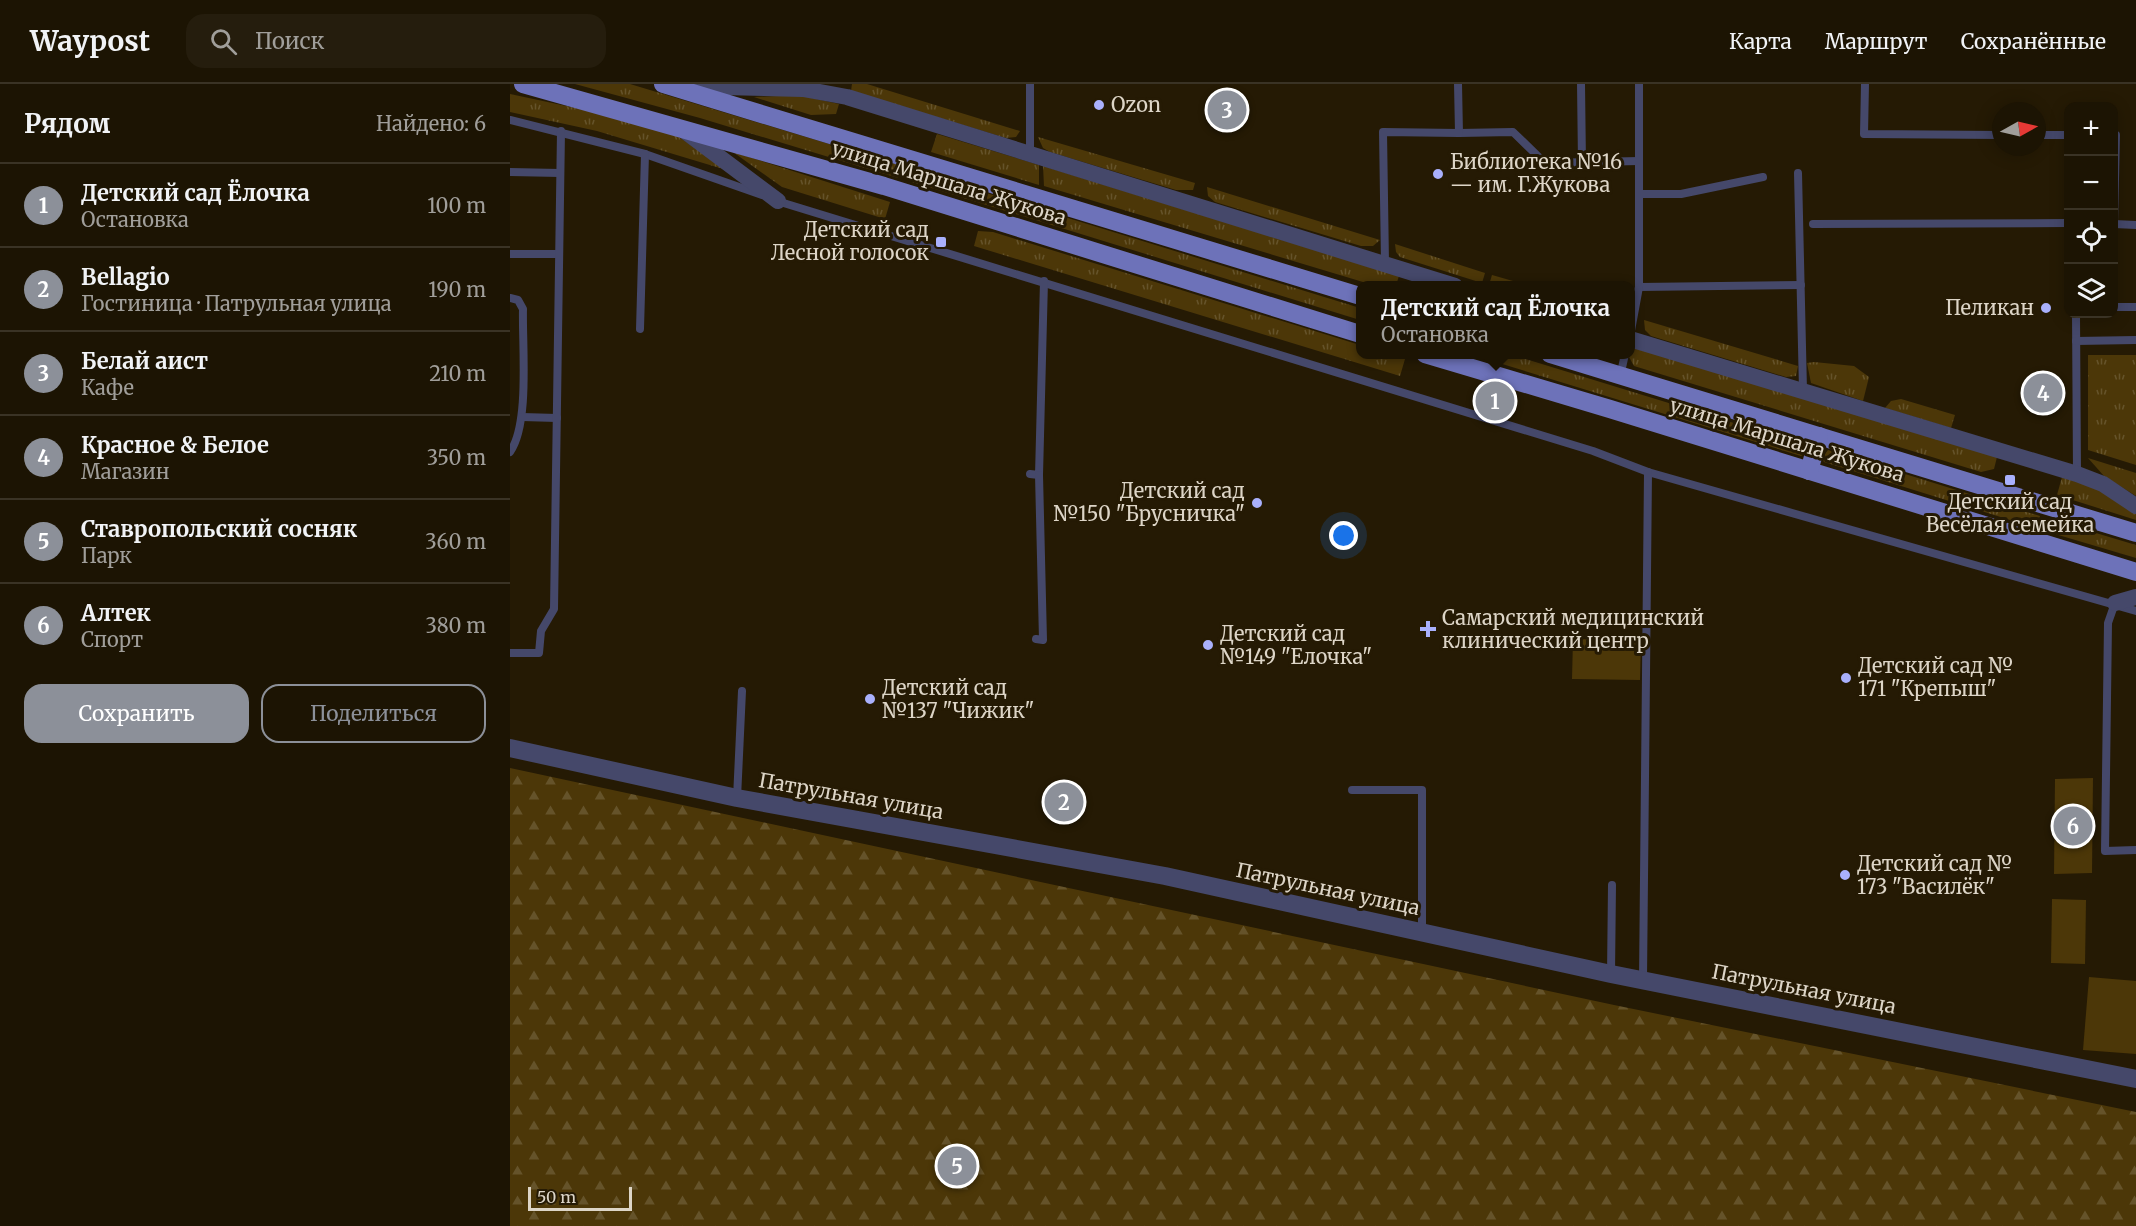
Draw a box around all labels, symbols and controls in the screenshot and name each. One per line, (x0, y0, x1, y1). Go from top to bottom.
search box (186, 14, 606, 68)
text: Waypost (30, 23, 150, 59)
icon: search (207, 25, 240, 58)
text: Поиск (255, 27, 325, 55)
text: Карта (1729, 28, 1792, 55)
text: Маршрут (1825, 28, 1928, 55)
text: Сохранённые (1961, 28, 2106, 55)
pin: 3 (1208, 87, 1246, 132)
place label: Ozon (1111, 92, 1161, 117)
marker: Ozon (1092, 98, 1106, 112)
north arrow (1992, 102, 2046, 156)
map controls (2064, 102, 2118, 318)
button: + (2064, 102, 2118, 156)
text: Рядом (24, 107, 110, 140)
text: Найдено: 6 (376, 111, 486, 136)
street label: улица Маршала Жукова (829, 135, 1070, 230)
place label: Библиотека №16 — им. Г.Жукова (1450, 149, 1622, 197)
button: − (2064, 156, 2118, 210)
marker: Библиотека №16 — им. Г.Жукова (1431, 167, 1445, 181)
text: Детский сад Ёлочка (81, 179, 310, 207)
text: 1 (39, 193, 48, 218)
text: 100 m (427, 193, 486, 218)
text: Остановка (81, 207, 189, 232)
button: locate (2064, 210, 2118, 264)
place label: Детский сад Лесной голосок (771, 217, 929, 265)
marker: Детский сад Лесной голосок (934, 235, 948, 249)
text: Bellagio (81, 263, 170, 291)
button: layers (2064, 264, 2118, 318)
text: 2 (38, 277, 49, 302)
text: 190 m (428, 277, 486, 302)
popup (1356, 281, 1635, 359)
text: Гостиница · Патрульная улица (81, 291, 392, 316)
text: Детский сад Ёлочка (1381, 294, 1610, 322)
place label: Пеликан (1945, 295, 2034, 320)
marker: Пеликан (2039, 301, 2053, 315)
text: Остановка (1381, 322, 1489, 347)
text: Белай аист (81, 347, 208, 375)
text: 3 (38, 361, 49, 386)
text: 210 m (429, 361, 486, 386)
pin: 4 (2024, 370, 2062, 416)
text: Кафе (81, 375, 134, 400)
pin: 1 (1476, 378, 1514, 424)
street label: улица Маршала Жукова (1667, 392, 1908, 487)
text: Красное & Белое (81, 431, 269, 459)
text: 4 (37, 445, 50, 470)
text: 350 m (427, 445, 486, 470)
text: Магазин (81, 459, 170, 484)
marker: Детский сад Весёлая семейка (2003, 473, 2017, 487)
place label: Детский сад №150 "Брусничка" (1053, 478, 1245, 526)
place label: Детский сад Весёлая семейка (1926, 489, 2095, 537)
marker: Детский сад №150 "Брусничка" (1250, 496, 1264, 510)
text: Ставропольский сосняк (81, 515, 357, 543)
your location (1329, 521, 1358, 550)
text: 5 (38, 529, 49, 554)
text: 360 m (425, 529, 486, 554)
text: Парк (81, 543, 132, 568)
text: Алтек (81, 599, 151, 627)
place label: Самарский медицинский клинический центр (1442, 605, 1704, 653)
text: 6 (37, 613, 50, 638)
text: 380 m (425, 613, 486, 638)
marker: Самарский медицинский клинический центр (1419, 620, 1437, 638)
place label: Детский сад №149 "Елочка" (1220, 621, 1372, 669)
text: Спорт (81, 627, 143, 652)
marker: Детский сад №149 "Елочка" (1201, 638, 1215, 652)
place label: Детский сад № 171 "Крепыш" (1858, 653, 2014, 701)
marker: Детский сад № 171 "Крепыш" (1839, 671, 1853, 685)
place label: Детский сад №137 "Чижик" (882, 675, 1034, 723)
button: Сохранить (24, 684, 249, 743)
button: Поделиться (261, 684, 486, 743)
marker: Детский сад №137 "Чижик" (863, 692, 877, 706)
street label: Патрульная улица (757, 767, 946, 824)
pin: 2 (1044, 780, 1084, 824)
pin: 6 (2054, 804, 2092, 848)
place label: Детский сад № 173 "Василёк" (1857, 851, 2013, 899)
street label: Патрульная улица (1234, 857, 1423, 920)
marker: Детский сад № 173 "Василёк" (1838, 868, 1852, 882)
street label: Патрульная улица (1710, 958, 1899, 1019)
pin: 5 (938, 1144, 976, 1188)
scale bar (528, 1184, 632, 1212)
text: 50 m (537, 1187, 576, 1207)

